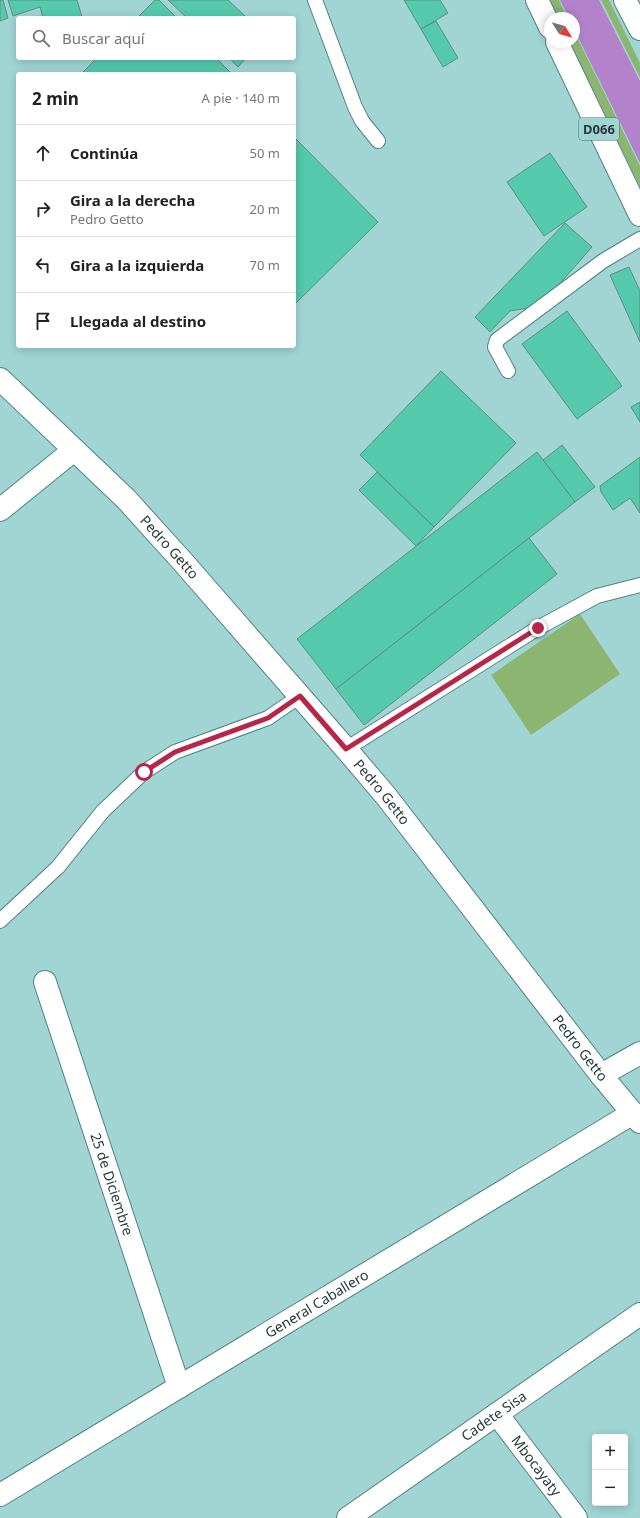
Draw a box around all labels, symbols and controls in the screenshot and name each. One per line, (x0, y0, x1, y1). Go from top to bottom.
north arrow (544, 12, 580, 48)
search box (16, 16, 296, 60)
icon: search (30, 27, 52, 49)
text: Buscar aquí (62, 28, 145, 48)
text: 2 min (32, 87, 79, 110)
text: A pie · 140 m (202, 89, 280, 107)
road number: D066 (579, 118, 619, 140)
icon: ahead (32, 142, 54, 164)
text: Continúa (70, 143, 138, 163)
text: 50 m (250, 144, 280, 162)
text: Gira a la derecha (70, 190, 195, 210)
icon: right (32, 198, 54, 220)
text: 20 m (250, 200, 280, 218)
text: Pedro Getto (70, 210, 144, 228)
icon: left (32, 254, 54, 276)
text: Gira a la izquierda (70, 255, 204, 275)
text: 70 m (250, 256, 280, 274)
icon: arrive (32, 310, 54, 332)
text: Llegada al destino (70, 311, 206, 331)
street label: Pedro Getto (136, 511, 204, 583)
route end (529, 619, 547, 637)
street label: Pedro Getto (350, 755, 415, 828)
route start (135, 763, 153, 781)
street label: Pedro Getto (549, 1011, 612, 1085)
street label: 25 de Diciembre (87, 1130, 138, 1238)
street label: General Caballero (261, 1265, 372, 1342)
street label: Cadete Sisa (457, 1386, 530, 1445)
street label: Mbocayaty (507, 1431, 566, 1500)
map controls (592, 1434, 628, 1506)
button: + (592, 1434, 628, 1470)
button: − (592, 1470, 628, 1506)

